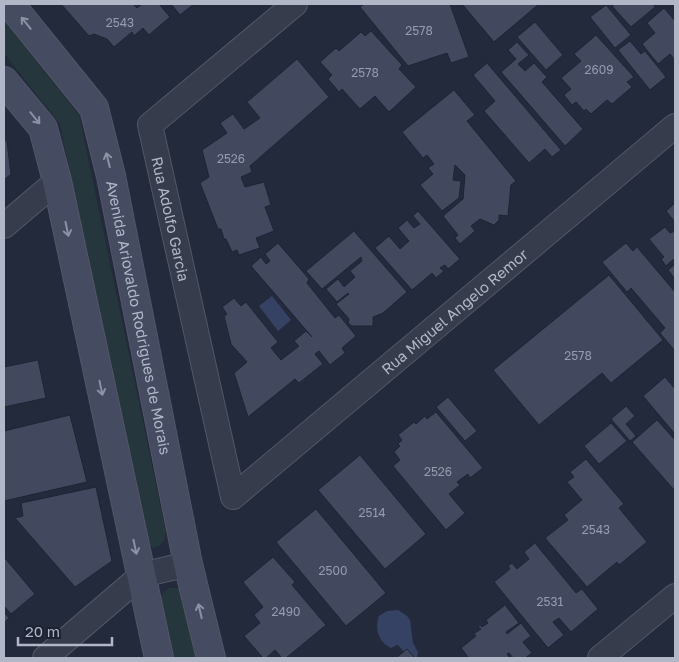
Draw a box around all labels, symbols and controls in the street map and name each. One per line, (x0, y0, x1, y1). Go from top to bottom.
house number: 2543 (106, 15, 134, 30)
one-way arrow (21, 17, 32, 30)
house number: 2578 (405, 23, 433, 38)
house number: 2609 (585, 62, 613, 77)
house number: 2578 (351, 65, 379, 80)
one-way arrow (29, 111, 40, 124)
house number: 2526 (217, 151, 245, 166)
one-way arrow (102, 153, 112, 169)
street label: Rua Adolfo Garcia (148, 155, 194, 283)
street label: Avenida Ariovaldo Rodrigues de Morais (103, 179, 175, 456)
one-way arrow (63, 221, 72, 237)
street label: Rua Miguel Angelo Remor (378, 245, 531, 378)
house number: 2578 (564, 348, 592, 363)
one-way arrow (97, 380, 106, 396)
house number: 2526 (424, 464, 452, 479)
house number: 2514 (358, 505, 386, 520)
house number: 2543 (582, 522, 610, 537)
one-way arrow (131, 538, 141, 554)
house number: 2500 (319, 563, 347, 578)
house number: 2531 (537, 594, 564, 609)
one-way arrow (194, 603, 204, 619)
house number: 2490 (272, 604, 300, 619)
scale bar (18, 614, 111, 646)
text: 20 m (25, 622, 60, 640)

